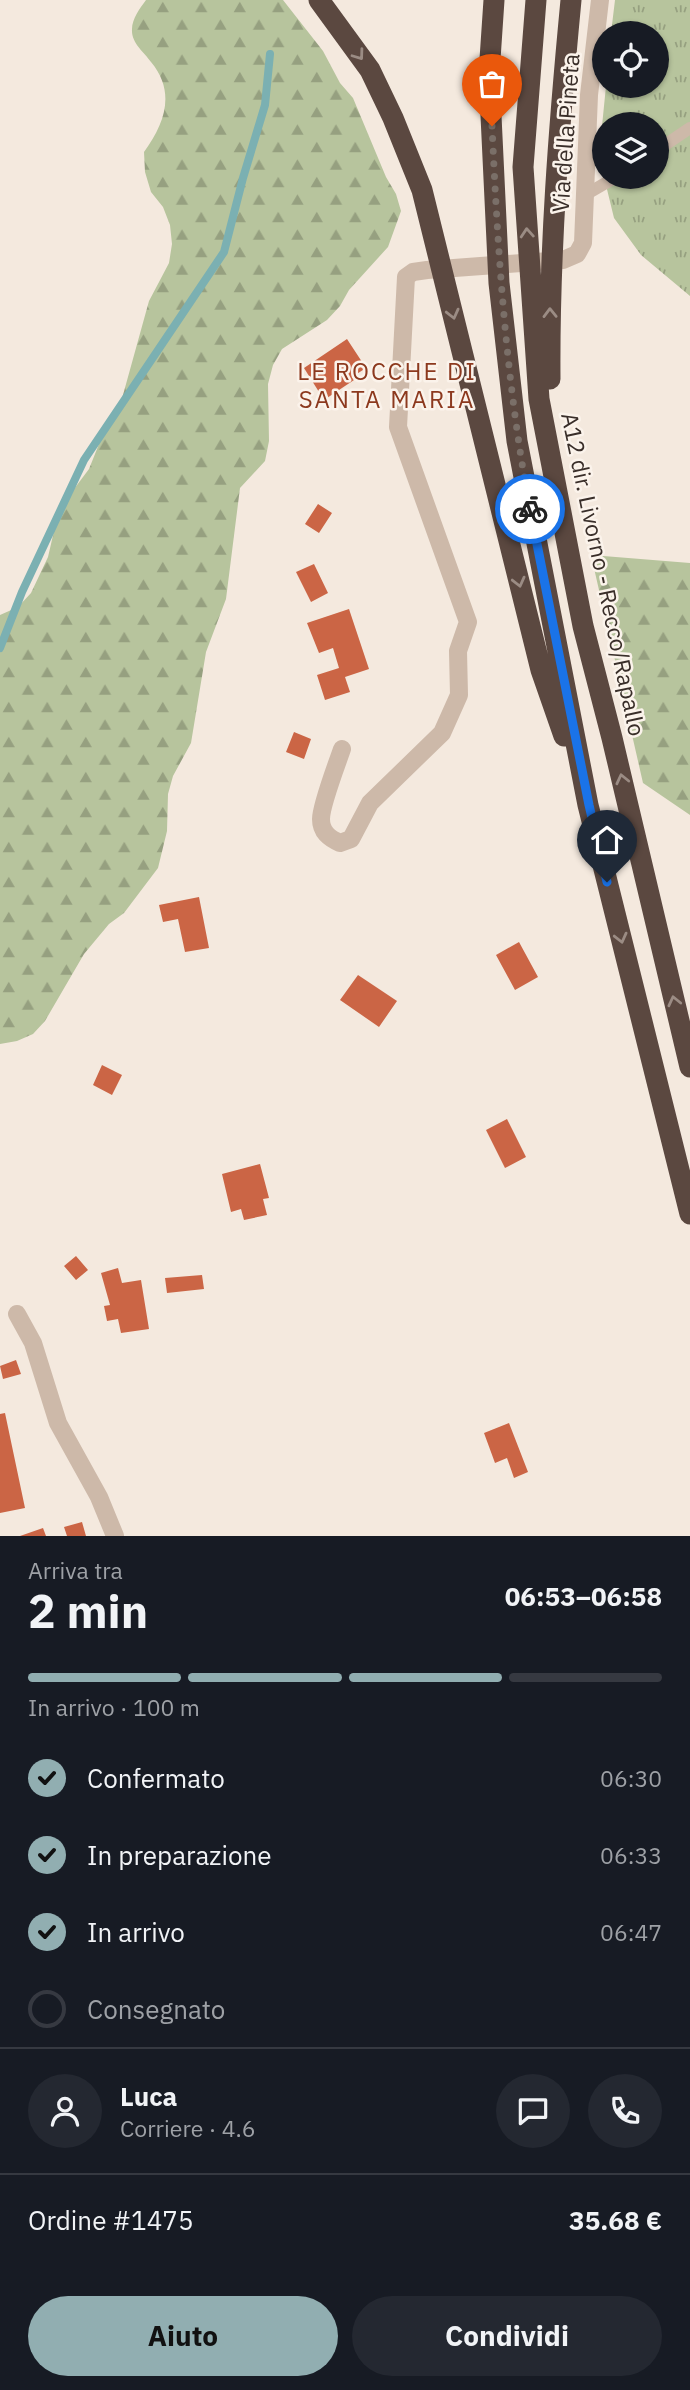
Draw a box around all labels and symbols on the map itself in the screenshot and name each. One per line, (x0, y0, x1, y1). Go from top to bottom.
one-way arrow (351, 47, 364, 60)
street label: Via della Pineta (544, 53, 586, 213)
pin (462, 54, 522, 126)
one-way arrow (520, 228, 535, 239)
one-way arrow (542, 307, 558, 318)
one-way arrow (445, 308, 459, 320)
district label: LE ROCCHE DI SANTA MARIA (297, 355, 477, 415)
street label: A12 dir. Livorno - Recco/Rapallo (555, 409, 653, 739)
courier (495, 474, 565, 544)
one-way arrow (511, 576, 525, 588)
one-way arrow (616, 774, 630, 786)
pin (577, 810, 637, 882)
one-way arrow (613, 932, 627, 944)
one-way arrow (668, 995, 682, 1007)

